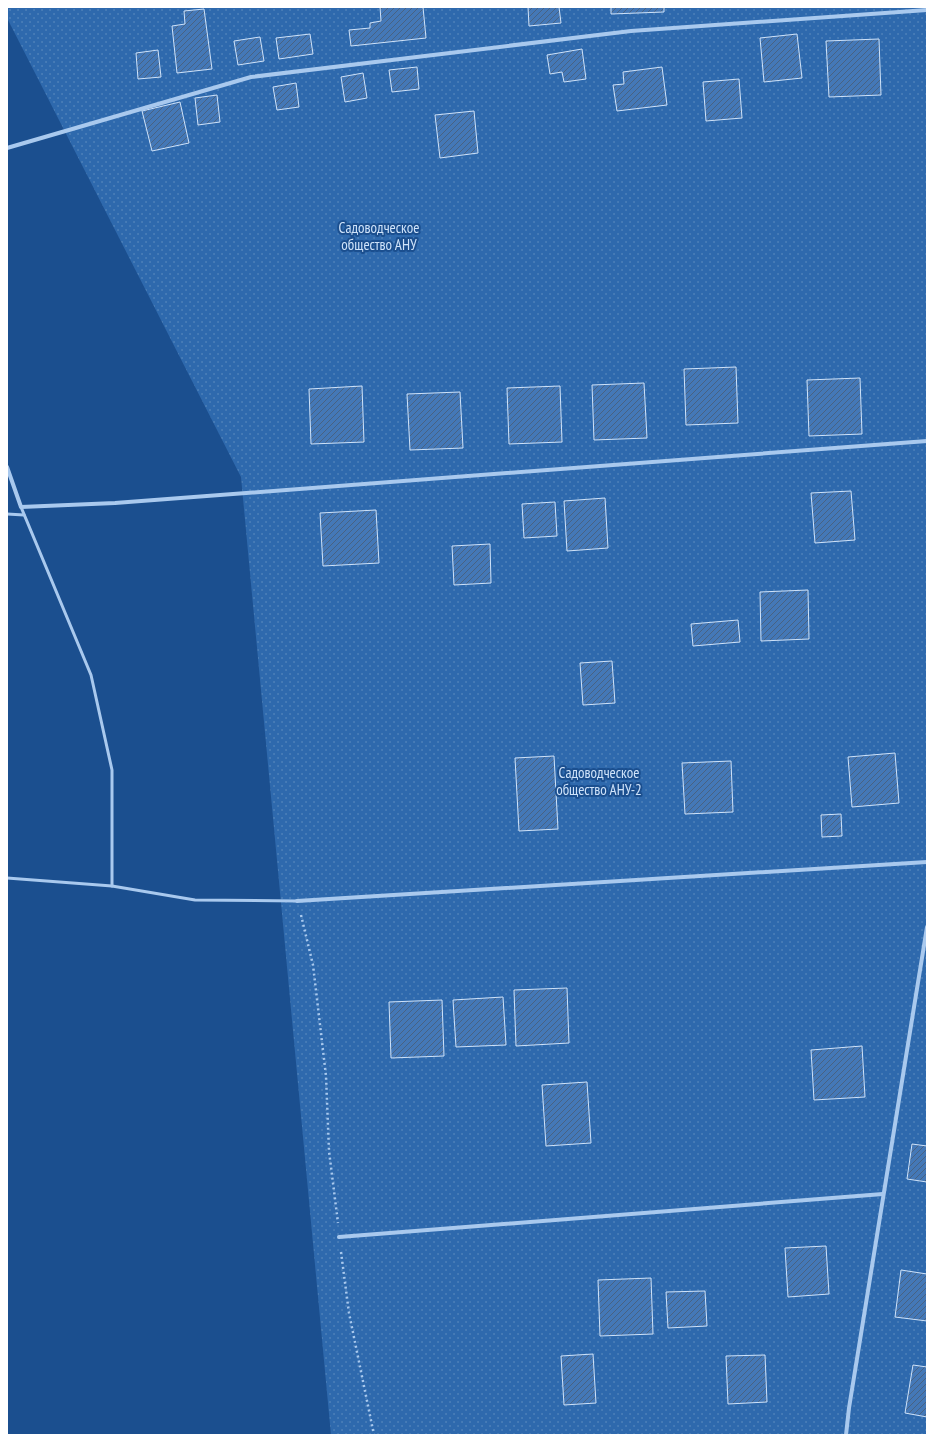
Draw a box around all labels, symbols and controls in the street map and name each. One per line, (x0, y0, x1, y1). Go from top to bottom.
park label: Садоводческое общество АНУ (339, 218, 419, 254)
park label: Садоводческое общество АНУ-2 (556, 763, 642, 799)

